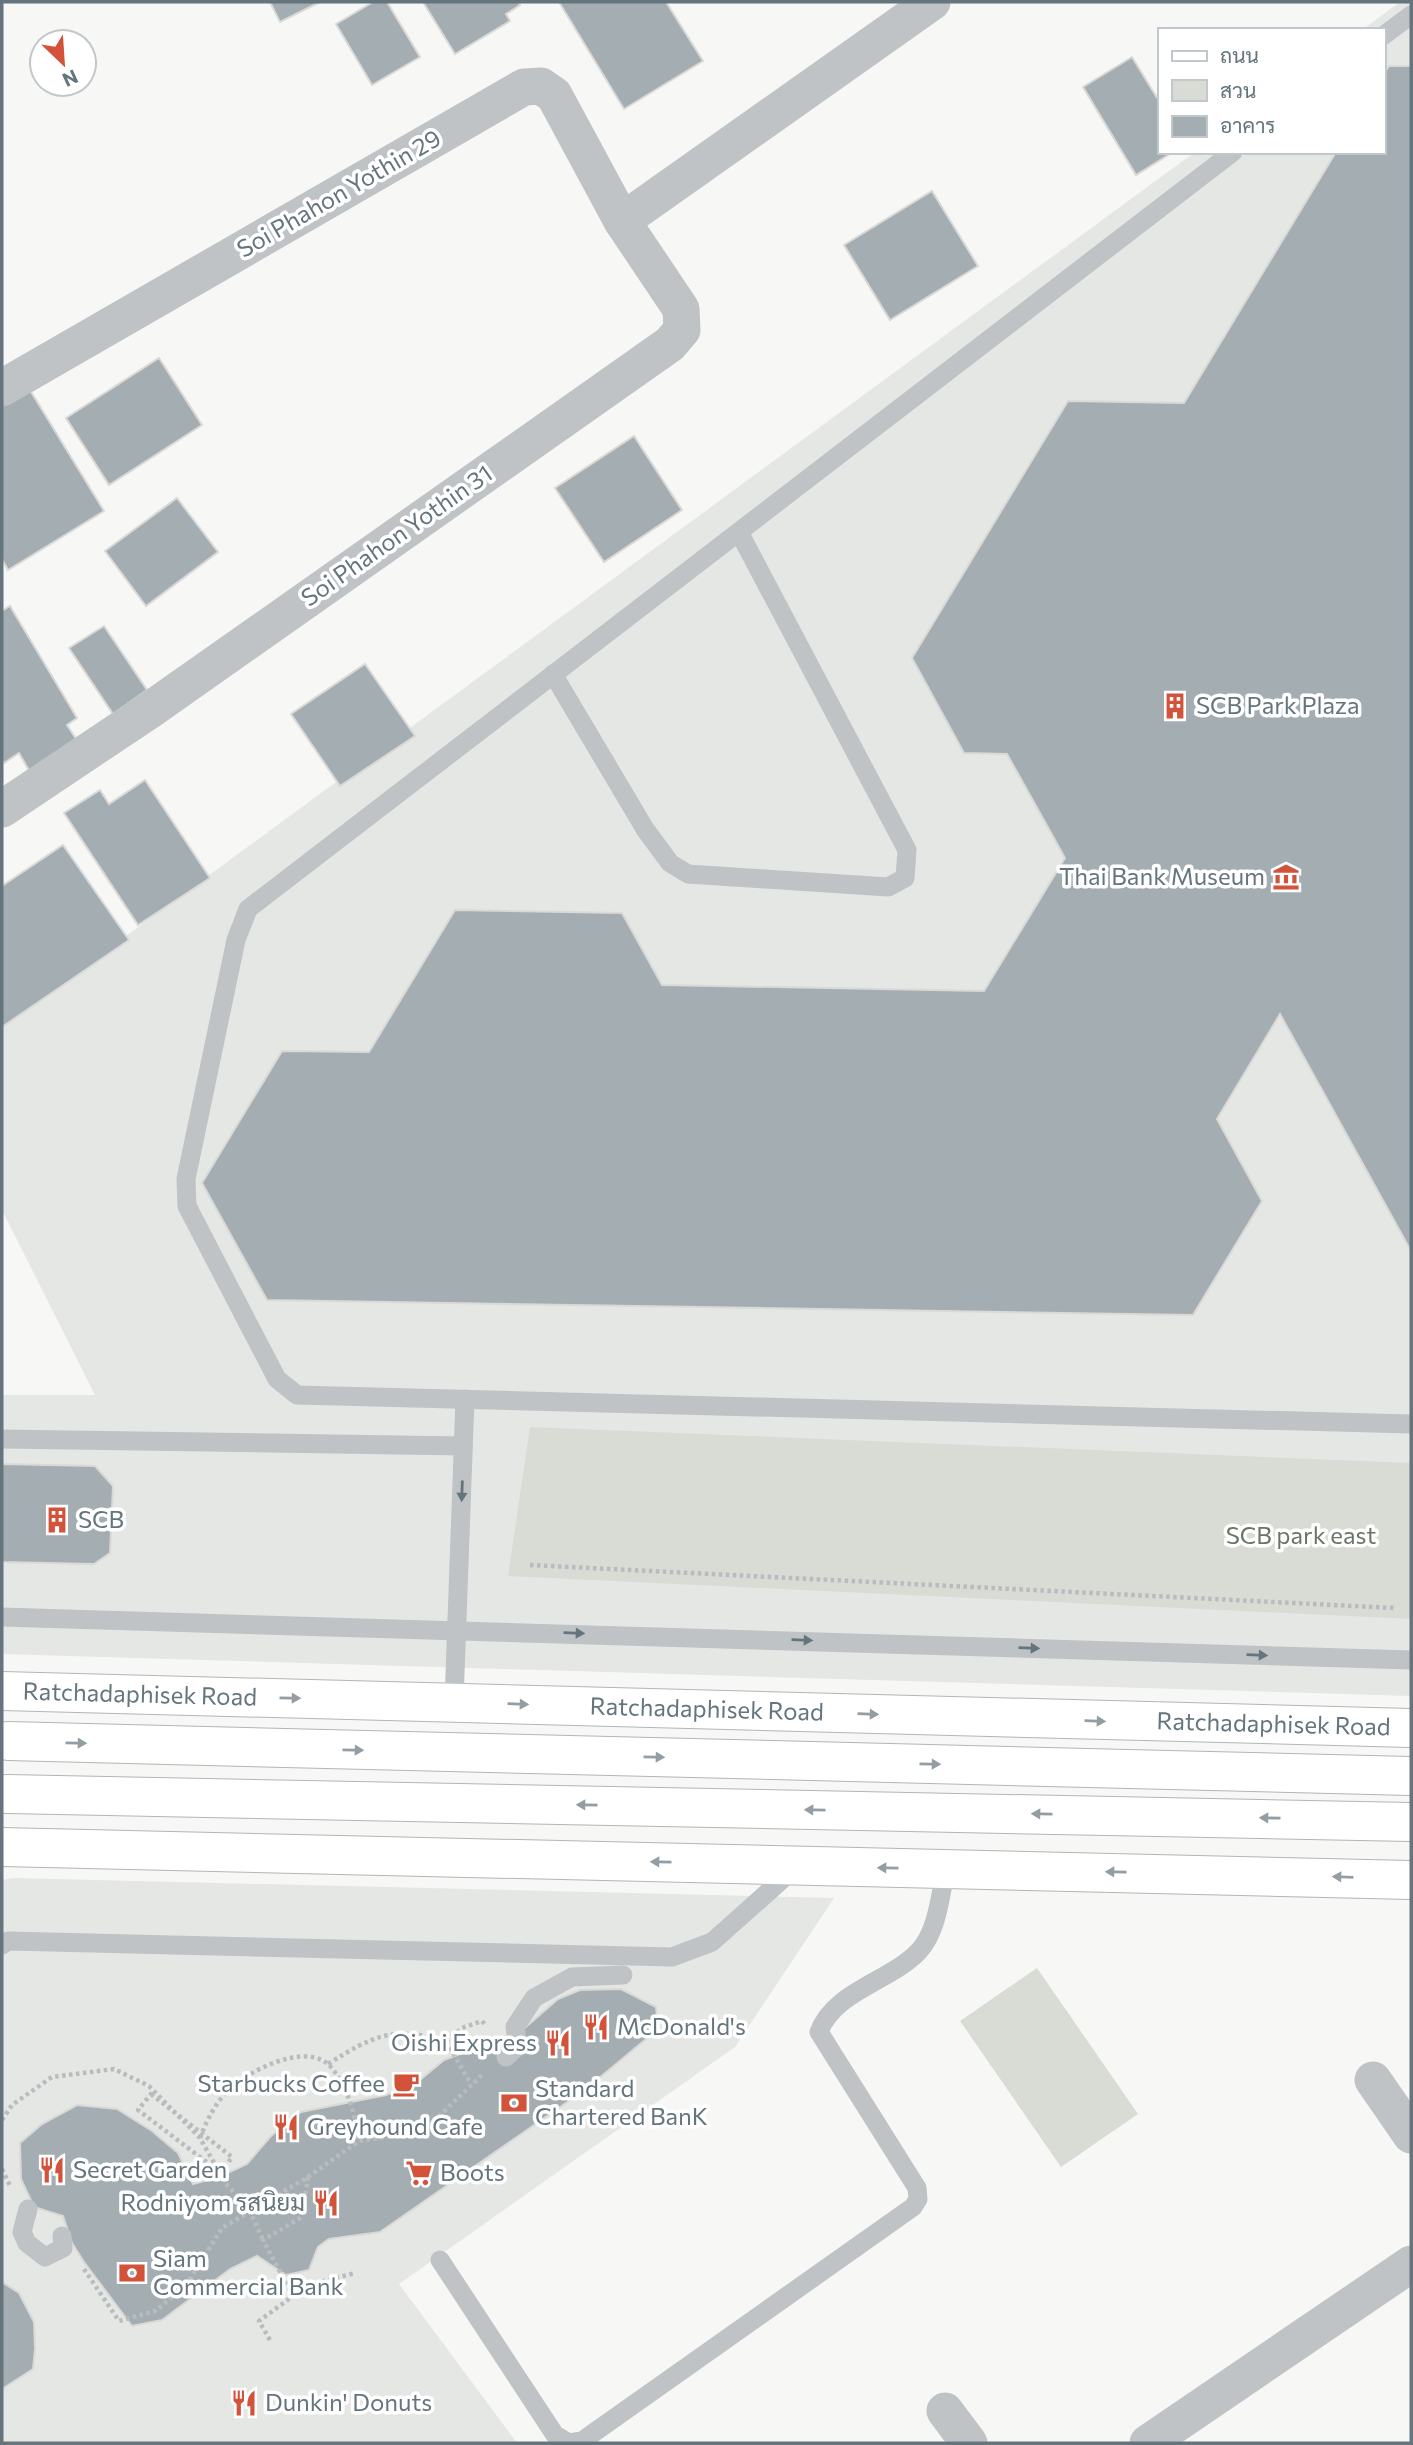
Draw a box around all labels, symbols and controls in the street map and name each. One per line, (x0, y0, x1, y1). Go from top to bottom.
north arrow (28, 28, 98, 98)
legend (1158, 28, 1385, 154)
text: ถนน (1220, 42, 1259, 67)
text: N (59, 65, 82, 92)
text: สวน (1220, 77, 1256, 102)
text: อาคาร (1220, 112, 1276, 137)
street label: Soi Phahon Yothin 29 (231, 123, 445, 263)
street label: Soi Phahon Yothin 31 (295, 458, 497, 612)
place label: SCB Park Plaza (1196, 690, 1360, 719)
building icon: SCB Park Plaza (1160, 691, 1190, 721)
place label: Thai Bank Museum (1059, 861, 1265, 890)
museum icon: Thai Bank Museum (1271, 862, 1301, 892)
one-way arrow (456, 1481, 467, 1503)
place label: SCB (78, 1504, 124, 1533)
building icon: SCB (42, 1505, 72, 1535)
park label: SCB park east (1226, 1520, 1376, 1549)
one-way arrow (564, 1628, 586, 1639)
one-way arrow (791, 1635, 813, 1646)
one-way arrow (1018, 1642, 1040, 1653)
one-way arrow (1246, 1649, 1268, 1660)
street label: Ratchadaphisek Road (22, 1676, 257, 1711)
street label: Ratchadaphisek Road (589, 1690, 824, 1726)
one-way arrow (280, 1693, 302, 1704)
one-way arrow (507, 1698, 529, 1710)
street label: Ratchadaphisek Road (1156, 1705, 1391, 1740)
one-way arrow (857, 1709, 879, 1720)
one-way arrow (1084, 1715, 1106, 1727)
one-way arrow (66, 1737, 88, 1749)
one-way arrow (342, 1744, 364, 1756)
one-way arrow (643, 1751, 665, 1763)
one-way arrow (919, 1758, 941, 1770)
one-way arrow (576, 1799, 598, 1811)
one-way arrow (803, 1804, 825, 1815)
one-way arrow (1031, 1808, 1053, 1820)
one-way arrow (1258, 1813, 1280, 1824)
one-way arrow (649, 1857, 671, 1868)
one-way arrow (877, 1862, 899, 1873)
one-way arrow (1104, 1866, 1126, 1878)
one-way arrow (1332, 1872, 1354, 1883)
place label: McDonald's (617, 2011, 746, 2040)
restaurant icon: McDonald's (581, 2012, 611, 2042)
place label: Oishi Express (391, 2027, 537, 2056)
restaurant icon: Oishi Express (543, 2028, 573, 2058)
place label: Starbucks Coffee (197, 2068, 385, 2097)
cafe icon: Starbucks Coffee (391, 2069, 421, 2099)
place label: Standard Chartered BanK (535, 2073, 708, 2130)
bank icon: Standard Chartered BanK (499, 2088, 529, 2118)
place label: Greyhound Cafe (307, 2111, 483, 2140)
restaurant icon: Greyhound Cafe (271, 2112, 301, 2142)
place label: Secret Garden (73, 2154, 227, 2183)
restaurant icon: Secret Garden (37, 2155, 67, 2185)
place label: Boots (440, 2157, 505, 2186)
supermarket icon: Boots (404, 2158, 434, 2188)
place label: Rodniyom รสนิยม (120, 2187, 305, 2216)
restaurant icon: Rodniyom รสนิยม (311, 2188, 341, 2218)
place label: Siam Commercial Bank (153, 2243, 344, 2300)
bank icon: Siam Commercial Bank (117, 2258, 147, 2288)
place label: Dunkin' Donuts (265, 2387, 432, 2416)
restaurant icon: Dunkin' Donuts (229, 2388, 259, 2418)

